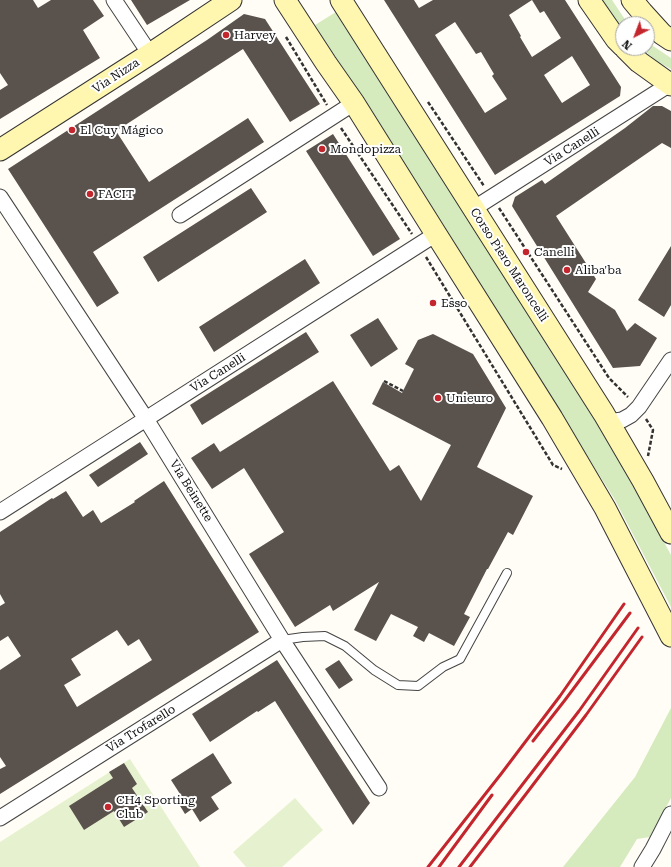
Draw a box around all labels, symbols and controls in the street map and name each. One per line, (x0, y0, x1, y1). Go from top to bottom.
north arrow (615, 16, 655, 56)
place label: Harvey (234, 28, 276, 42)
marker: Harvey (221, 30, 231, 40)
text: N (620, 37, 635, 52)
street label: Via Nizza (90, 56, 142, 96)
place label: El Cuy Mágico (80, 123, 163, 137)
street label: Via Canelli (542, 124, 602, 170)
marker: El Cuy Mágico (67, 125, 77, 135)
place label: Mondopizza (330, 142, 401, 156)
marker: Mondopizza (317, 144, 327, 154)
place label: FACIT (98, 187, 134, 201)
marker: FACIT (85, 189, 95, 199)
street label: Corso Piero Maroncelli (467, 205, 551, 325)
place label: Canelli (534, 245, 575, 259)
marker: Canelli (521, 247, 531, 257)
place label: Aliba'ba (575, 263, 621, 277)
marker: Aliba'ba (562, 265, 572, 275)
place label: Esso (441, 296, 467, 310)
marker: Esso (428, 298, 438, 308)
street label: Via Canelli (188, 350, 248, 396)
place label: Unieuro (446, 391, 493, 405)
marker: Unieuro (433, 393, 443, 403)
street label: Via Beinette (166, 457, 216, 525)
street label: Via Trofarello (104, 702, 178, 756)
place label: CH4 Sporting Club (116, 793, 195, 821)
marker: CH4 Sporting Club (103, 802, 113, 812)

